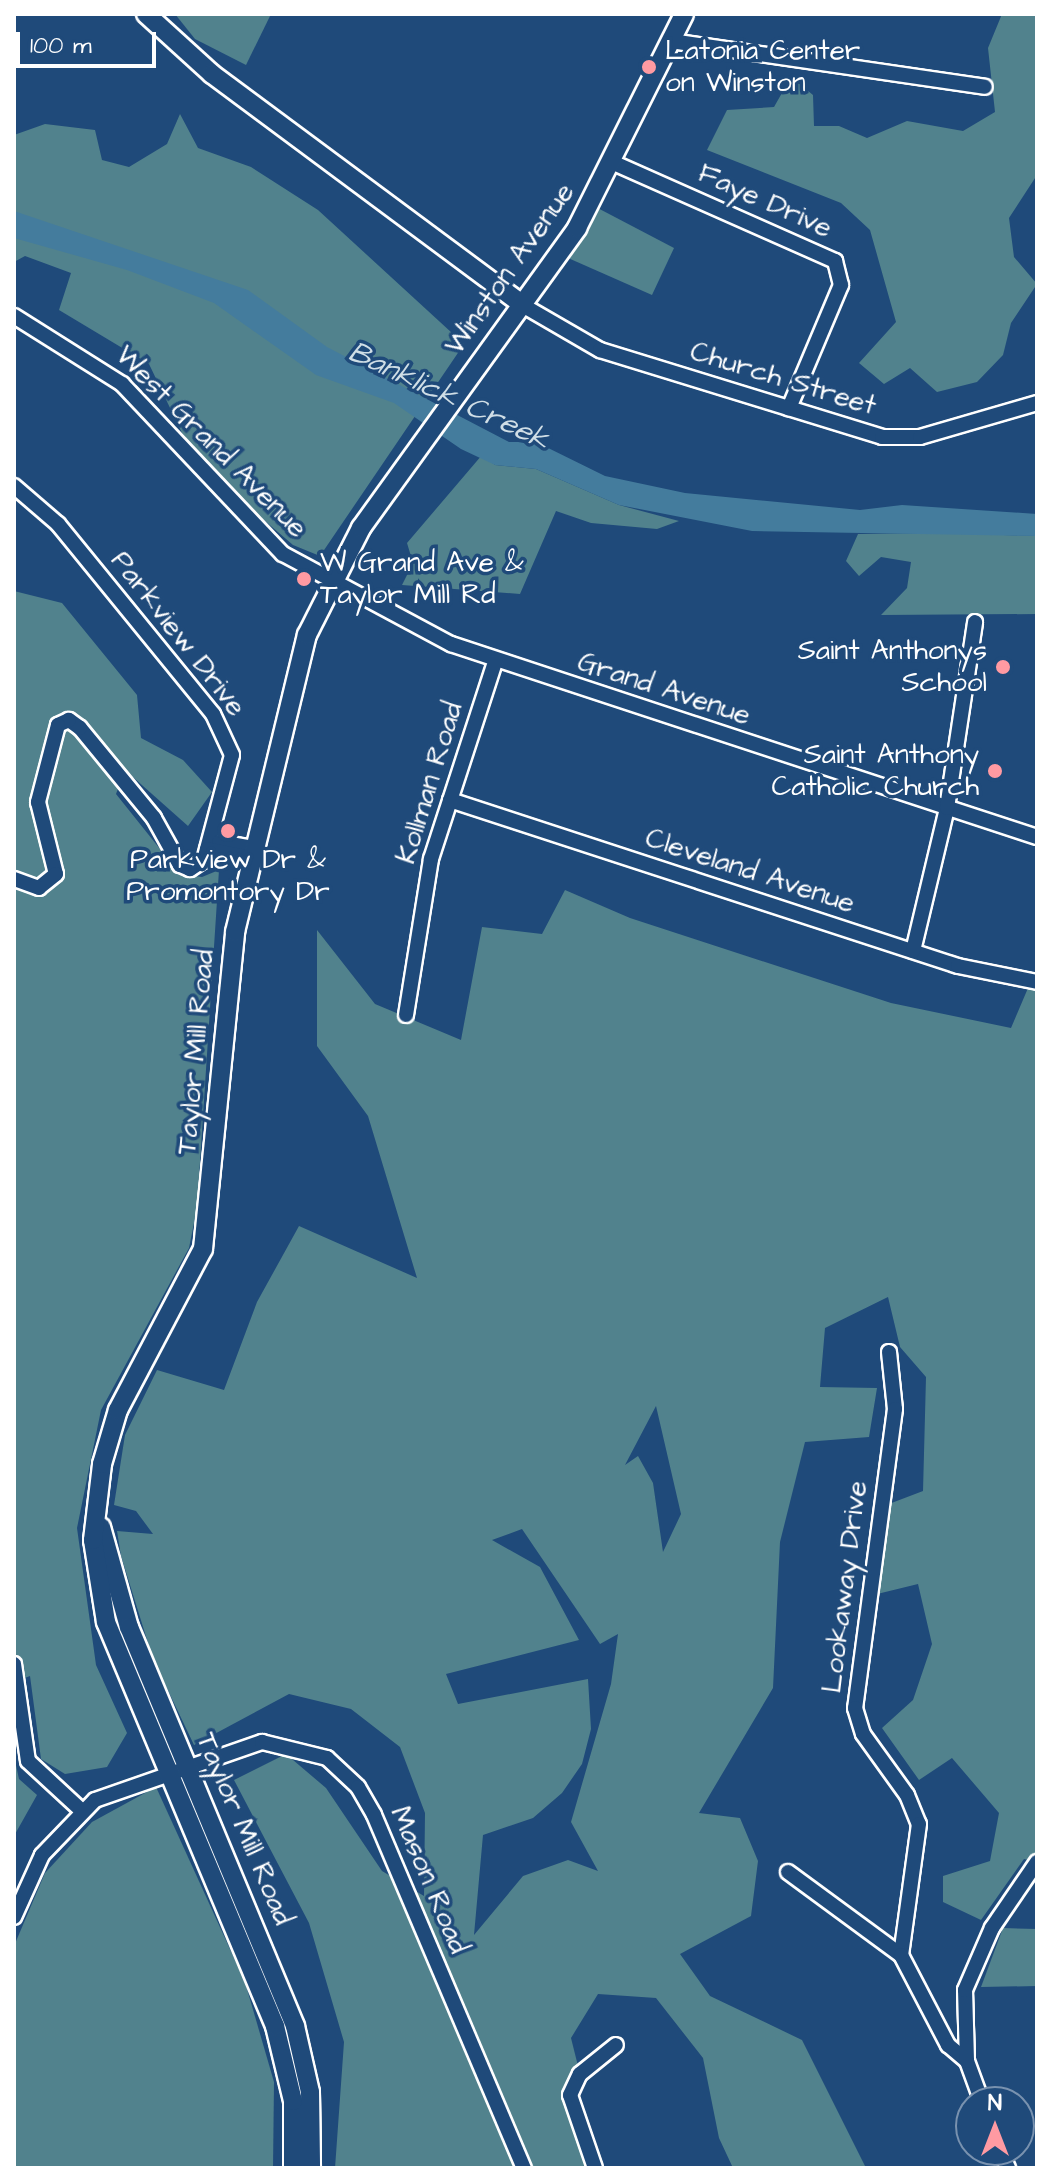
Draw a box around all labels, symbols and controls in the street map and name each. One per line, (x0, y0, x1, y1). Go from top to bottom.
scale bar (20, 16, 160, 66)
text: 100 m (30, 29, 92, 63)
place label: Latonia Center on Winston (665, 34, 860, 100)
marker: Latonia Center on Winston (640, 58, 658, 76)
street label: Faye Drive (693, 157, 837, 245)
street label: Winston Avenue (438, 177, 582, 361)
water label: Banklick Creek (343, 334, 555, 458)
street label: Church Street (686, 335, 880, 423)
street label: West Grand Avenue (108, 339, 314, 545)
street label: Parkview Drive (103, 545, 253, 723)
place label: W Grand Ave & Taylor Mill Rd (320, 546, 524, 612)
marker: W Grand Ave & Taylor Mill Rd (295, 570, 313, 588)
place label: Saint Anthonys School (798, 634, 987, 700)
street label: Grand Avenue (573, 645, 755, 733)
marker: Saint Anthonys School (994, 658, 1012, 676)
street label: Kollman Road (390, 698, 470, 868)
place label: Saint Anthony Catholic Church (771, 738, 979, 804)
marker: Saint Anthony Catholic Church (986, 762, 1004, 780)
street label: Cleveland Avenue (641, 821, 859, 921)
marker: Parkview Dr & Promontory Dr (219, 822, 237, 840)
place label: Parkview Dr & Promontory Dr (126, 843, 330, 909)
street label: Taylor Mill Road (170, 948, 222, 1156)
street label: Lookaway Drive (815, 1479, 875, 1695)
street label: Taylor Mill Road (188, 1728, 300, 1930)
street label: Mason Road (383, 1801, 475, 1959)
north arrow (955, 2086, 1035, 2166)
text: N (988, 2088, 1002, 2119)

